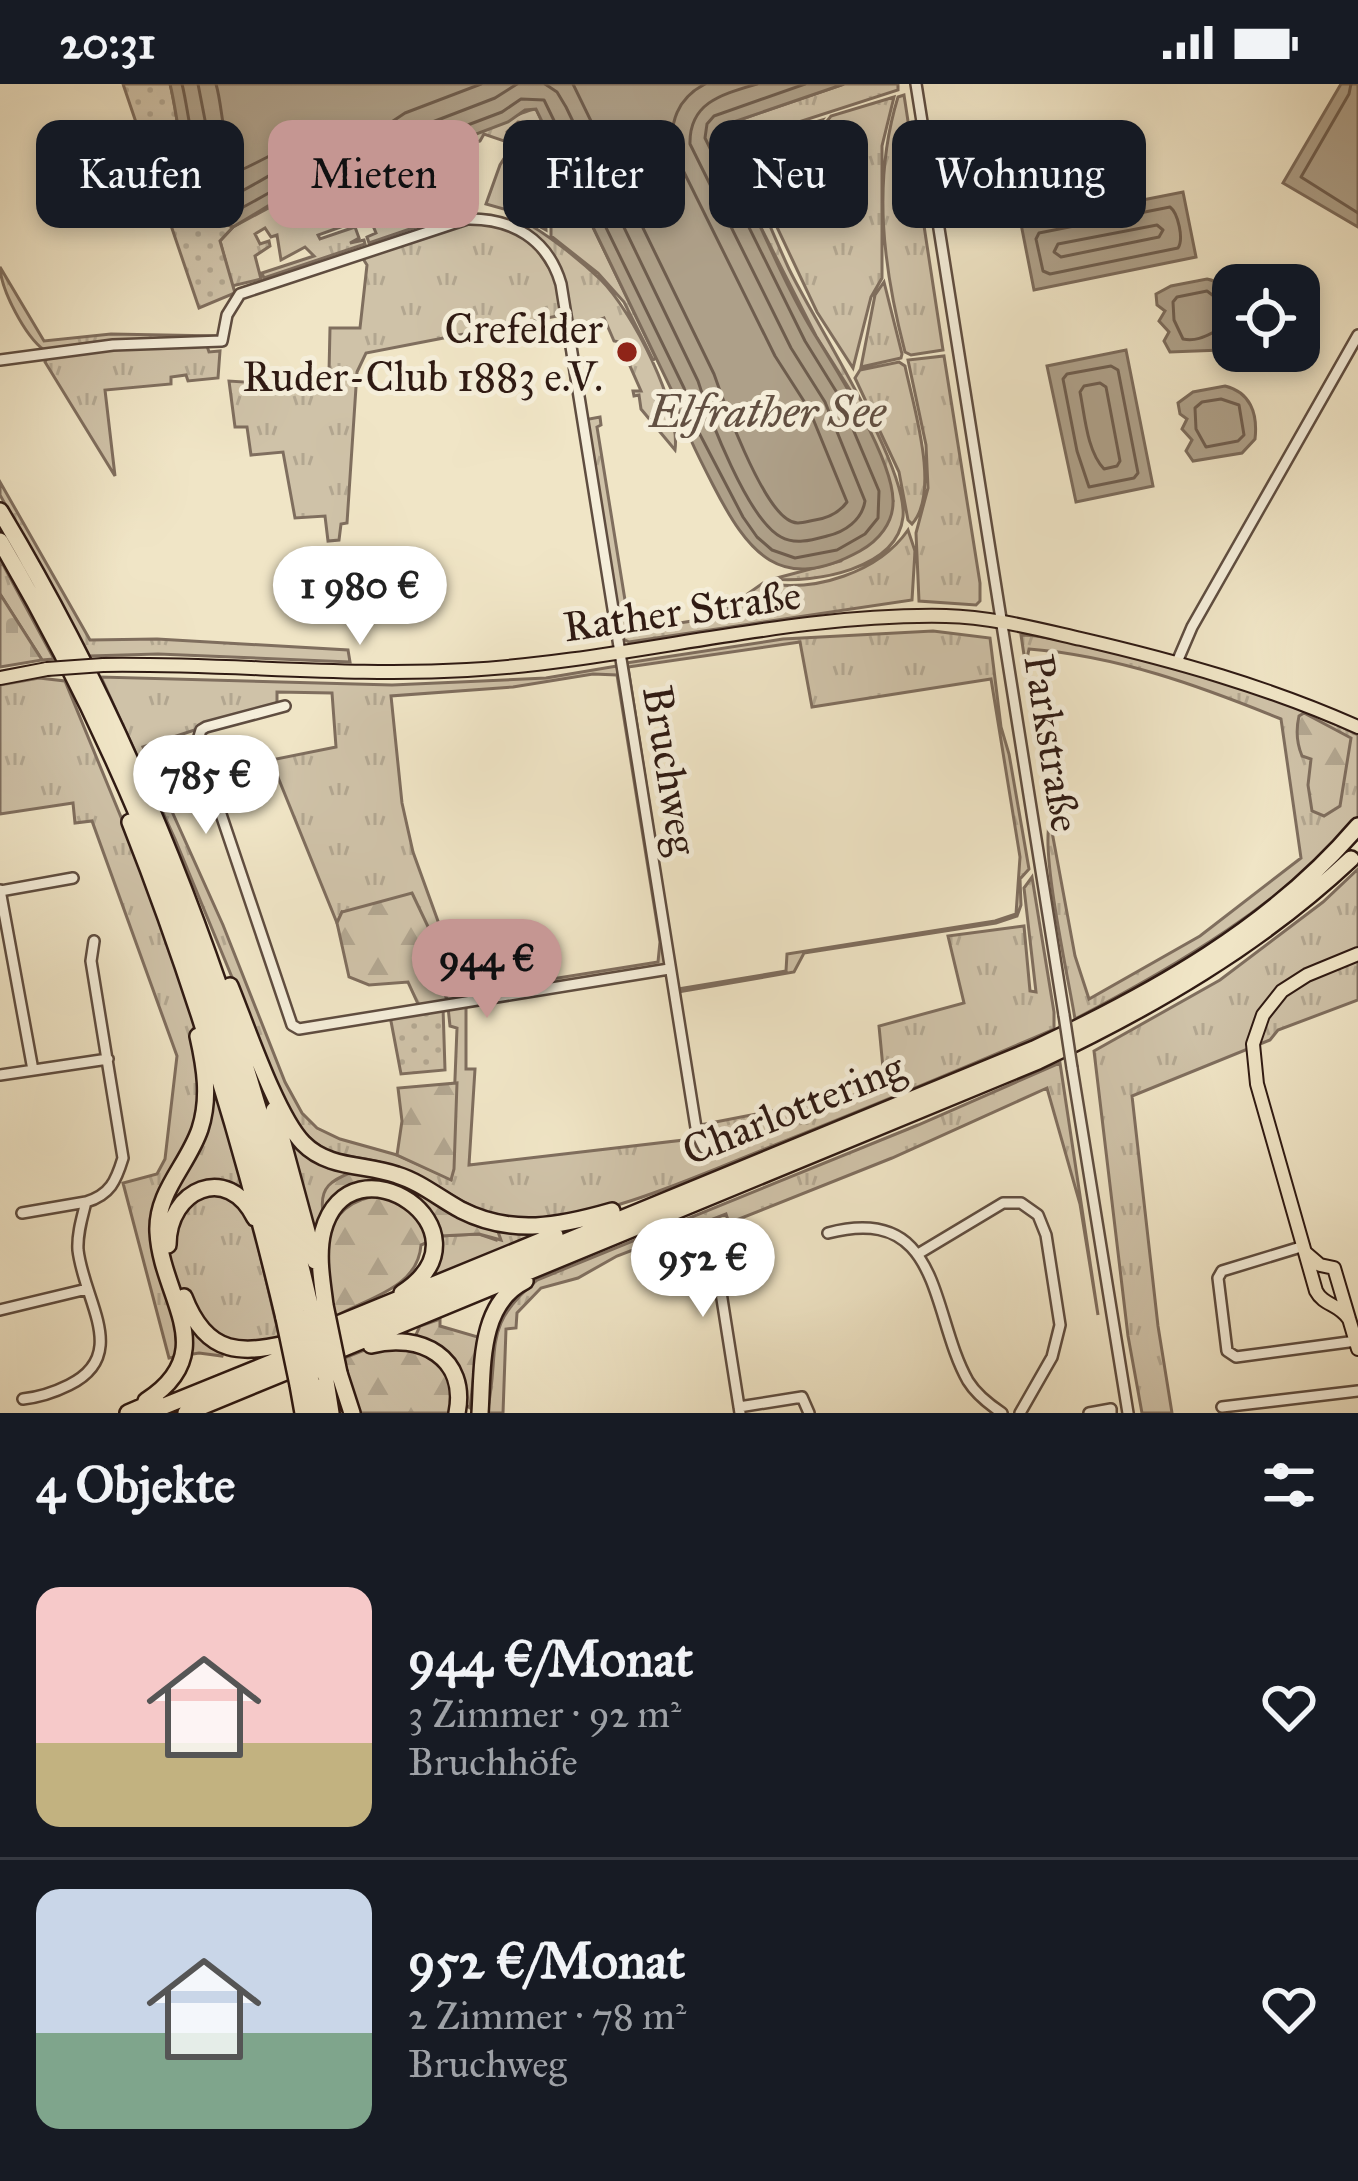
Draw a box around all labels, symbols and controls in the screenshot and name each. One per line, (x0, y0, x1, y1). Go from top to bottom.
text: 20:31 (60, 15, 156, 70)
chip: Kaufen (36, 120, 244, 228)
chip: Mieten (268, 120, 479, 228)
chip: Filter (503, 120, 685, 228)
chip: Neu (709, 120, 868, 228)
chip: Wohnung (892, 120, 1146, 228)
map controls (1212, 264, 1320, 372)
button: locate (1212, 264, 1320, 372)
place label: Crefelder Ruder-Club 1883 e.V. (242, 303, 603, 403)
marker: Crefelder Ruder-Club 1883 e.V. (614, 339, 640, 365)
water label: Elfrather See (647, 384, 887, 439)
pin: 1 980 € (249, 546, 471, 648)
text: 1 980 € (300, 561, 420, 609)
street label: Rather Straße (560, 569, 804, 653)
street label: Parkstraße (1012, 651, 1092, 836)
street label: Bruchweg (631, 682, 709, 859)
pin: 785 € (122, 735, 290, 837)
text: 785 € (160, 750, 252, 798)
pin: 944 € (403, 919, 571, 1021)
text: 944 € (439, 934, 535, 982)
street label: Charlottering (675, 1041, 912, 1177)
pin: 952 € (619, 1218, 787, 1320)
text: 952 € (658, 1233, 748, 1281)
icon: filters (1256, 1452, 1322, 1518)
text: 4 Objekte (36, 1454, 235, 1516)
text: 944 €/Monat (408, 1628, 693, 1690)
icon: home (132, 1635, 276, 1779)
icon: heart (1256, 1674, 1322, 1740)
text: 3 Zimmer · 92 m² (408, 1690, 681, 1738)
text: Bruchhöfe (408, 1738, 578, 1786)
text: 952 €/Monat (408, 1930, 685, 1992)
icon: home (132, 1937, 276, 2081)
icon: heart (1256, 1976, 1322, 2042)
text: 2 Zimmer · 78 m² (408, 1992, 686, 2040)
text: Bruchweg (408, 2040, 567, 2088)

